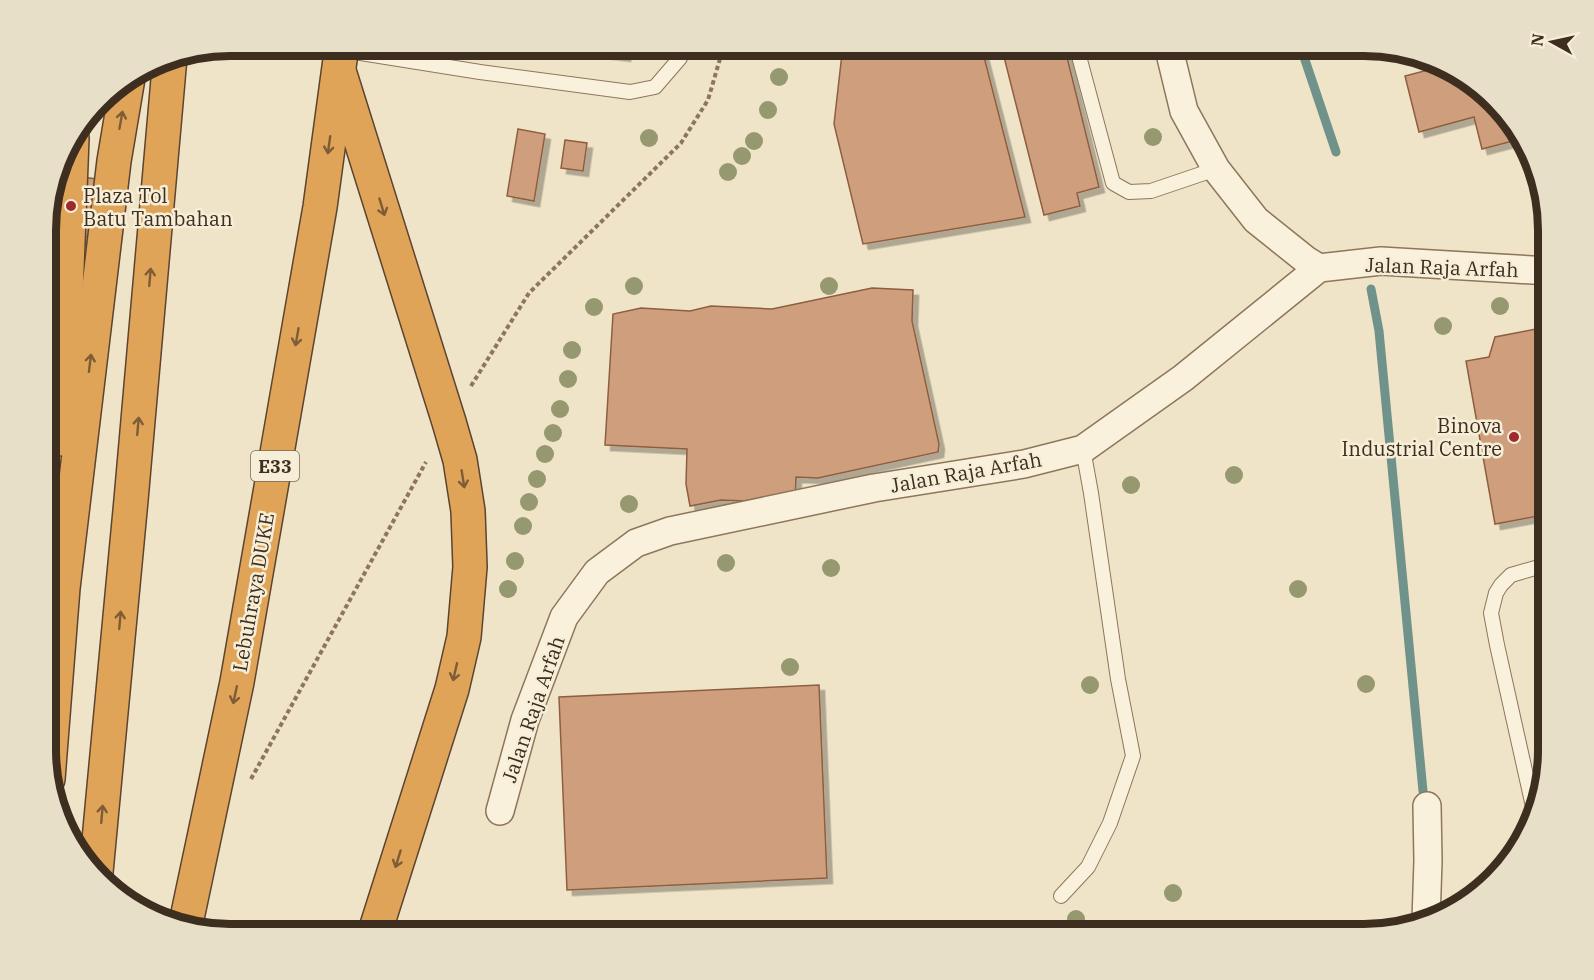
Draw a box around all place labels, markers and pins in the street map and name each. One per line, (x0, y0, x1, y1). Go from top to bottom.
place label: Plaza Tol Batu Tambahan (83, 182, 233, 232)
marker: Plaza Tol Batu Tambahan (64, 199, 78, 213)
place label: Binova Industrial Centre (1341, 412, 1502, 462)
marker: Binova Industrial Centre (1507, 430, 1521, 444)

